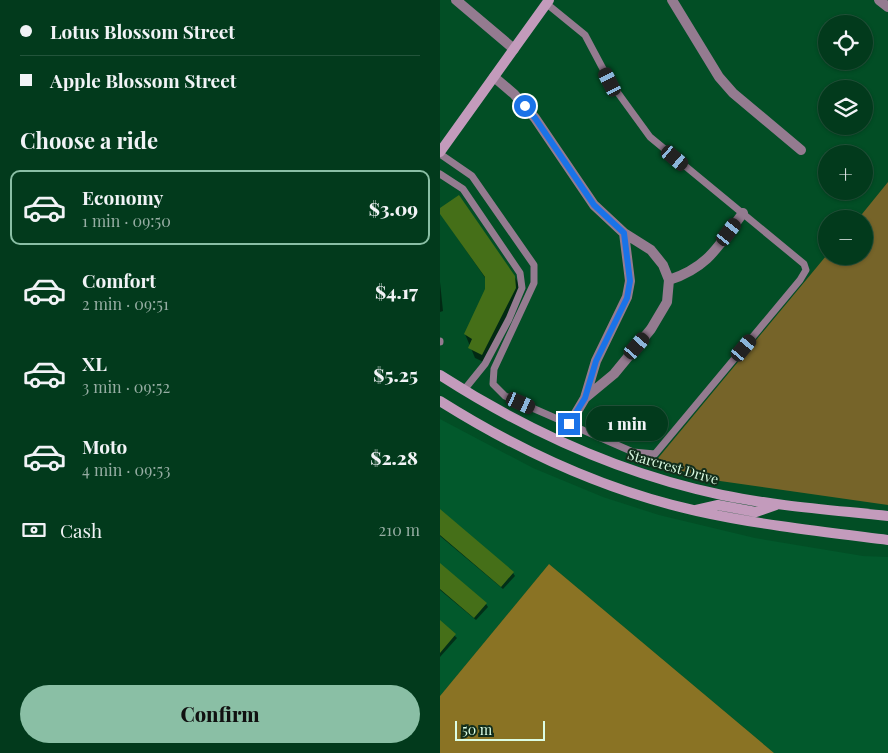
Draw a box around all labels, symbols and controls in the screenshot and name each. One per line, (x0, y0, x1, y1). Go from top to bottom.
map controls (818, 15, 873, 265)
button: locate (818, 15, 873, 70)
text: Lotus Blossom Street (50, 18, 235, 44)
car (596, 65, 623, 99)
text: Apple Blossom Street (50, 67, 236, 93)
button: layers (818, 80, 873, 135)
route start (514, 95, 536, 117)
text: Choose a ride (20, 125, 158, 155)
car (658, 143, 691, 173)
button: + (818, 145, 873, 200)
text: Economy (82, 184, 163, 210)
icon: car (22, 185, 67, 230)
text: $3.09 (369, 195, 418, 221)
text: 1 min · 09:50 (82, 210, 171, 231)
button: − (818, 210, 873, 265)
car (713, 216, 744, 248)
text: Comfort (82, 267, 156, 293)
icon: car (22, 268, 67, 313)
text: $4.17 (375, 278, 418, 304)
text: 2 min · 09:51 (82, 293, 169, 314)
car (621, 330, 652, 362)
car (728, 332, 759, 364)
text: XL (82, 350, 107, 376)
icon: car (22, 351, 67, 396)
text: $5.25 (373, 361, 418, 387)
text: 3 min · 09:52 (82, 376, 170, 397)
car (504, 390, 537, 416)
callout: 1 min (586, 406, 669, 442)
route end (558, 413, 580, 435)
text: 1 min (607, 413, 647, 434)
text: Moto (82, 433, 127, 459)
icon: car (22, 434, 67, 479)
text: $2.28 (370, 444, 418, 470)
street label: Starcrest Drive (625, 444, 721, 489)
text: 4 min · 09:53 (82, 459, 170, 480)
icon: cash (20, 516, 48, 544)
text: Cash (60, 517, 102, 543)
text: 210 m (379, 519, 420, 540)
button: Confirm (20, 685, 420, 743)
scale bar (455, 718, 545, 741)
text: 50 m (462, 720, 492, 739)

